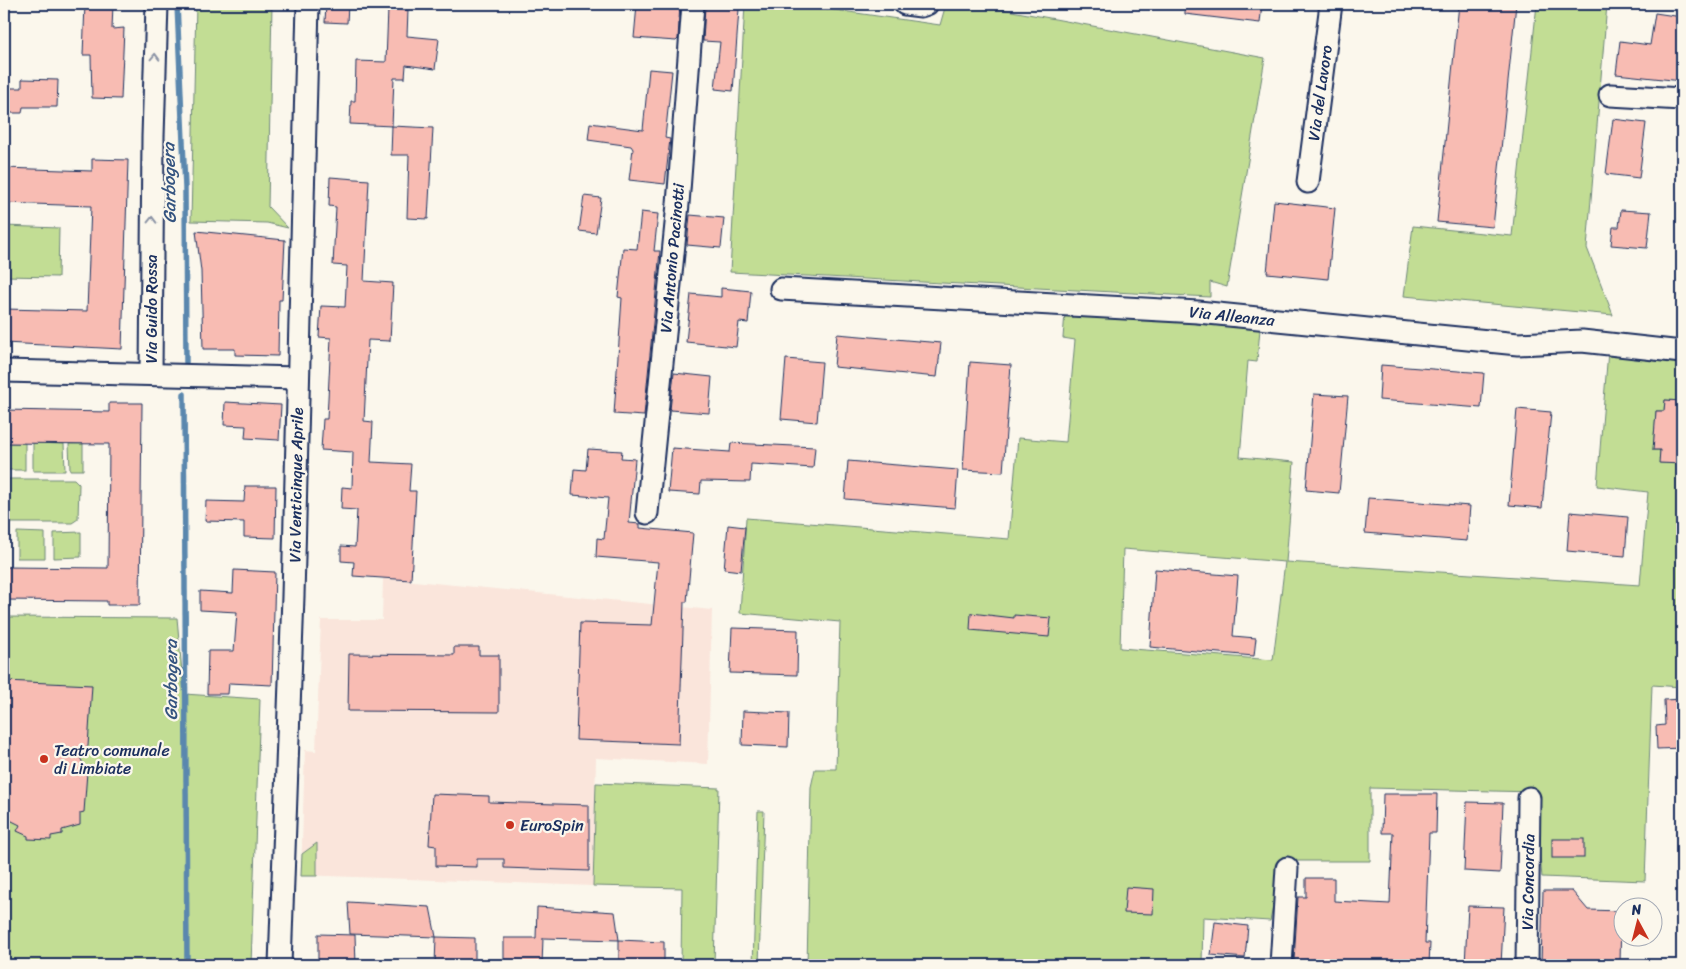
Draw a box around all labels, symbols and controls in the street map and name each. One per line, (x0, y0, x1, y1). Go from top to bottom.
street label: Via del Lavoro (1299, 43, 1341, 143)
one-way arrow (150, 53, 161, 61)
water label: Garbogera (152, 140, 186, 224)
street label: Via Antonio Pacinotti (651, 181, 693, 334)
one-way arrow (147, 216, 157, 224)
street label: Via Guido Rossa (137, 254, 166, 364)
street label: Via Alleanza (1188, 297, 1277, 335)
street label: Via Venticinque Aprile (280, 407, 312, 563)
water label: Garbogera (155, 638, 187, 720)
place label: Teatro comunale di Limbiate (54, 736, 170, 783)
marker: Teatro comunale di Limbiate (38, 753, 50, 765)
place label: EuroSpin (520, 811, 584, 840)
marker: EuroSpin (504, 819, 516, 831)
street label: Via Concordia (1513, 834, 1543, 930)
north arrow (1614, 896, 1664, 946)
text: N (1629, 897, 1643, 923)

